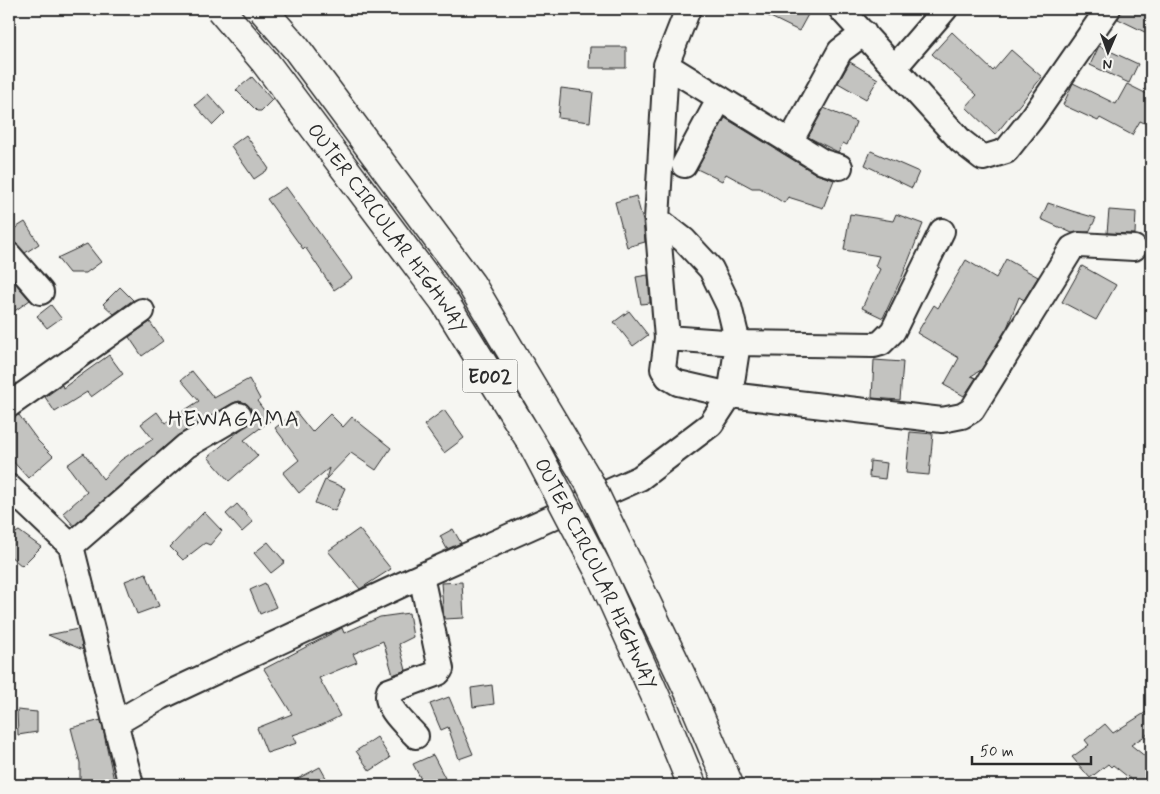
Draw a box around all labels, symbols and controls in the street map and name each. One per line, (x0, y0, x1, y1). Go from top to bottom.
north arrow (1082, 28, 1132, 78)
text: N (1103, 55, 1113, 73)
street label: OUTER CIRCULAR HIGHWAY (300, 118, 473, 339)
road number: E002 (462, 360, 518, 392)
district label: HEWAGAMA (168, 406, 300, 434)
street label: OUTER CIRCULAR HIGHWAY (527, 454, 663, 695)
scale bar (972, 734, 1091, 766)
text: 50 m (980, 742, 1014, 762)

